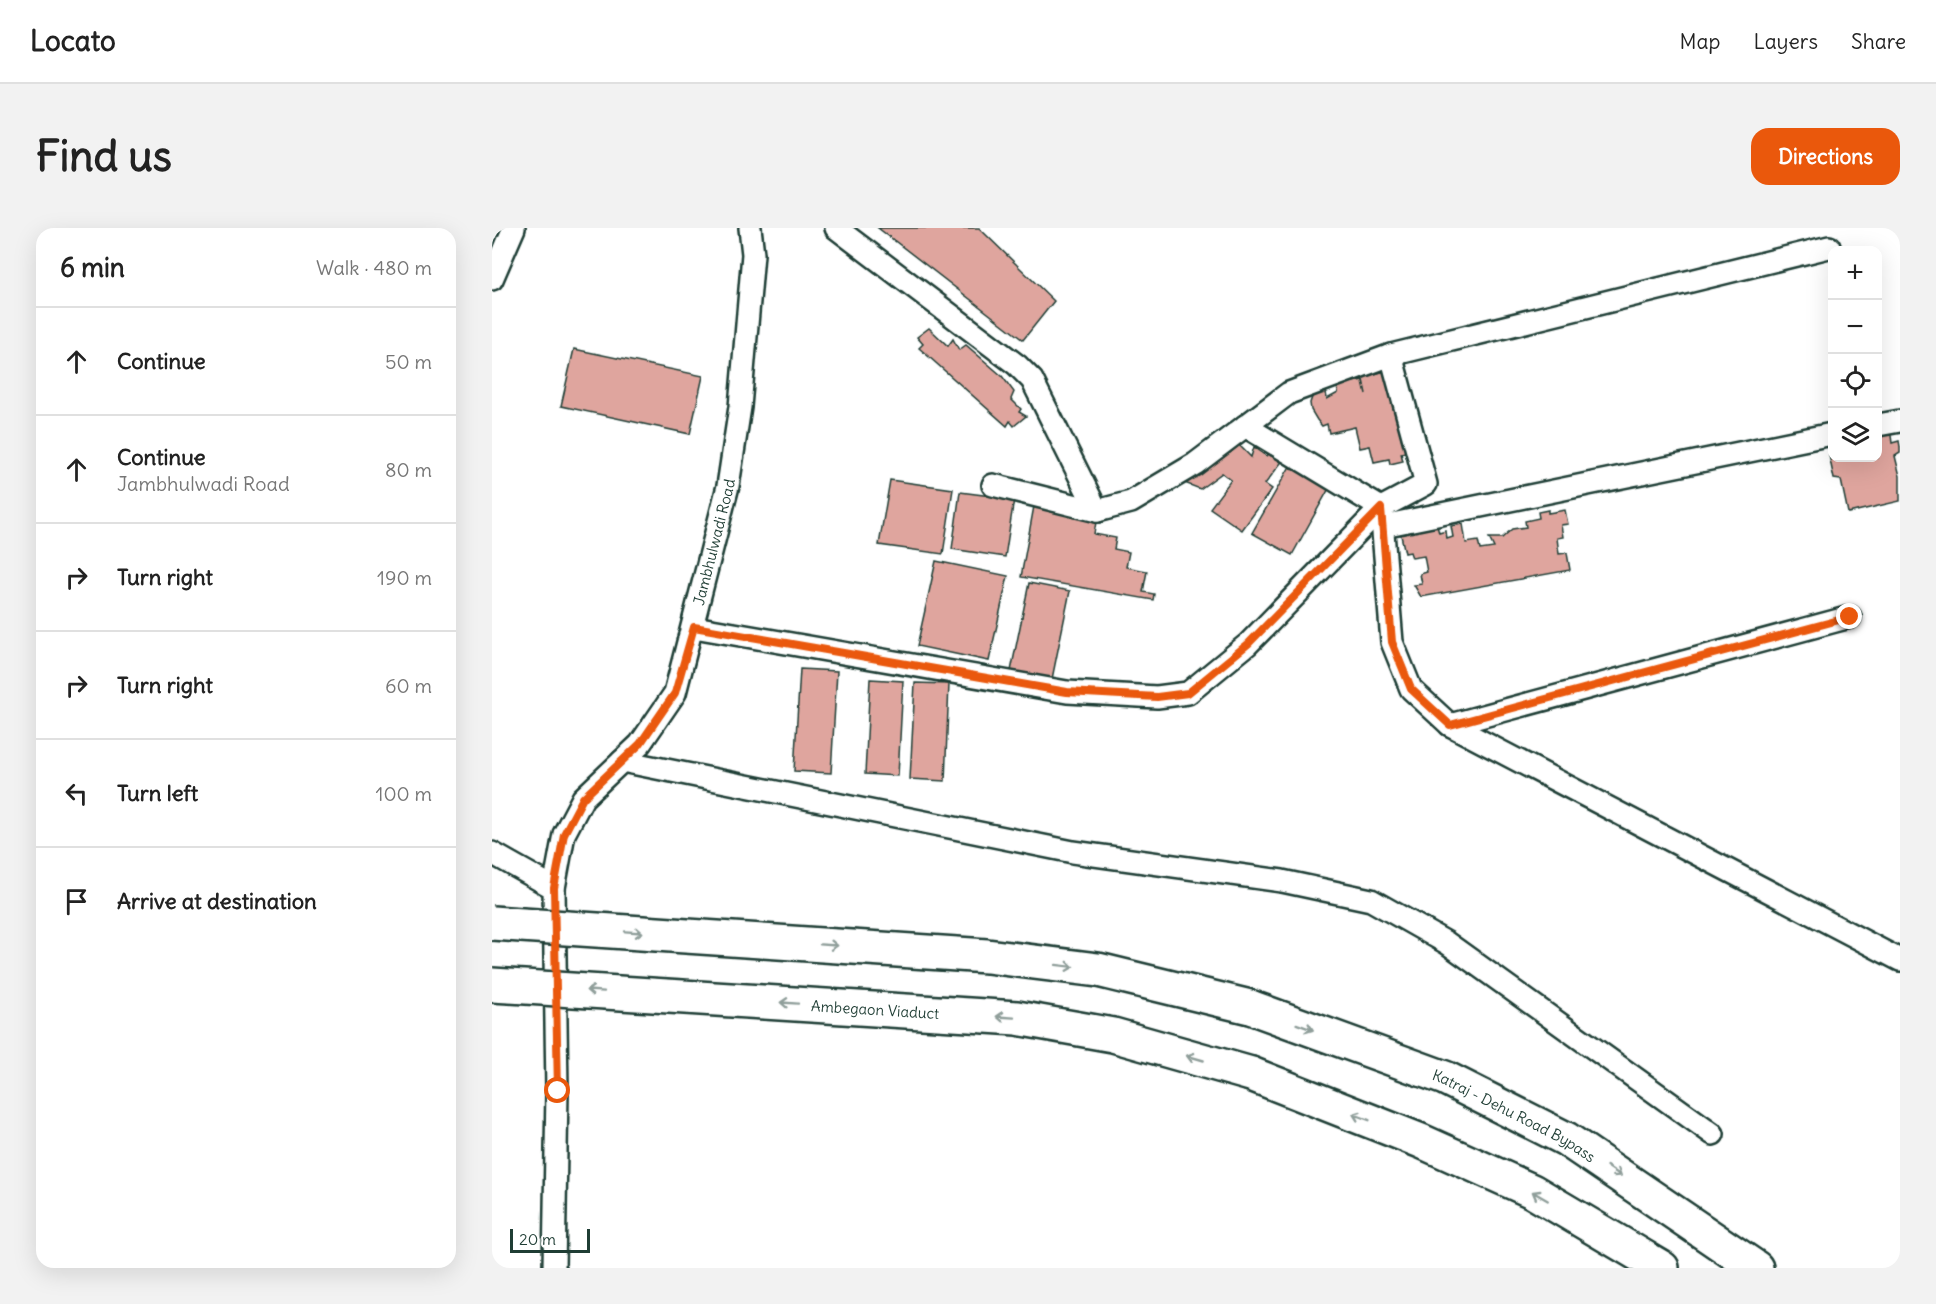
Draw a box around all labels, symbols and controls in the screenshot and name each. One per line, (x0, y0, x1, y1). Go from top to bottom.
text: Locato (30, 23, 116, 59)
text: Map (1680, 28, 1720, 55)
text: Layers (1753, 28, 1818, 55)
text: Share (1851, 28, 1906, 55)
button: Directions (1751, 128, 1900, 185)
text: Find us (36, 130, 172, 182)
map controls (1828, 246, 1882, 462)
button: + (1828, 246, 1882, 300)
text: 6 min (60, 251, 125, 284)
text: Walk · 480 m (316, 255, 432, 280)
button: − (1828, 300, 1882, 354)
icon: ahead (60, 345, 93, 378)
text: Continue (117, 347, 206, 375)
text: 50 m (385, 349, 432, 374)
button: locate (1828, 354, 1882, 408)
button: layers (1828, 408, 1882, 462)
text: Continue (117, 443, 206, 471)
icon: ahead (60, 453, 93, 486)
text: 80 m (385, 457, 432, 482)
text: Jambhulwadi Road (117, 471, 290, 496)
street label: Jambhulwadi Road (688, 477, 738, 607)
icon: right (60, 561, 93, 594)
text: Turn right (117, 563, 213, 591)
text: 190 m (377, 565, 432, 590)
route end (1836, 603, 1862, 629)
icon: right (60, 669, 93, 702)
text: Turn right (117, 671, 213, 699)
text: 60 m (385, 673, 432, 698)
icon: left (60, 777, 93, 810)
text: Turn left (117, 779, 198, 807)
text: 100 m (375, 781, 432, 806)
icon: arrive (60, 885, 93, 918)
text: Arrive at destination (117, 887, 317, 915)
one-way arrow (624, 927, 644, 938)
one-way arrow (818, 940, 838, 951)
one-way arrow (1054, 961, 1074, 972)
one-way arrow (585, 985, 605, 996)
street label: Ambegaon Viaduct (811, 996, 940, 1023)
one-way arrow (780, 998, 800, 1009)
one-way arrow (995, 1011, 1015, 1022)
one-way arrow (1295, 1022, 1314, 1033)
one-way arrow (1186, 1052, 1205, 1064)
street label: Katraj - Dehu Road Bypass (1430, 1065, 1600, 1166)
route start (544, 1077, 570, 1103)
one-way arrow (1352, 1111, 1371, 1122)
one-way arrow (1605, 1165, 1622, 1177)
one-way arrow (1531, 1190, 1549, 1201)
scale bar (510, 1226, 590, 1254)
text: 20 m (519, 1229, 556, 1249)

